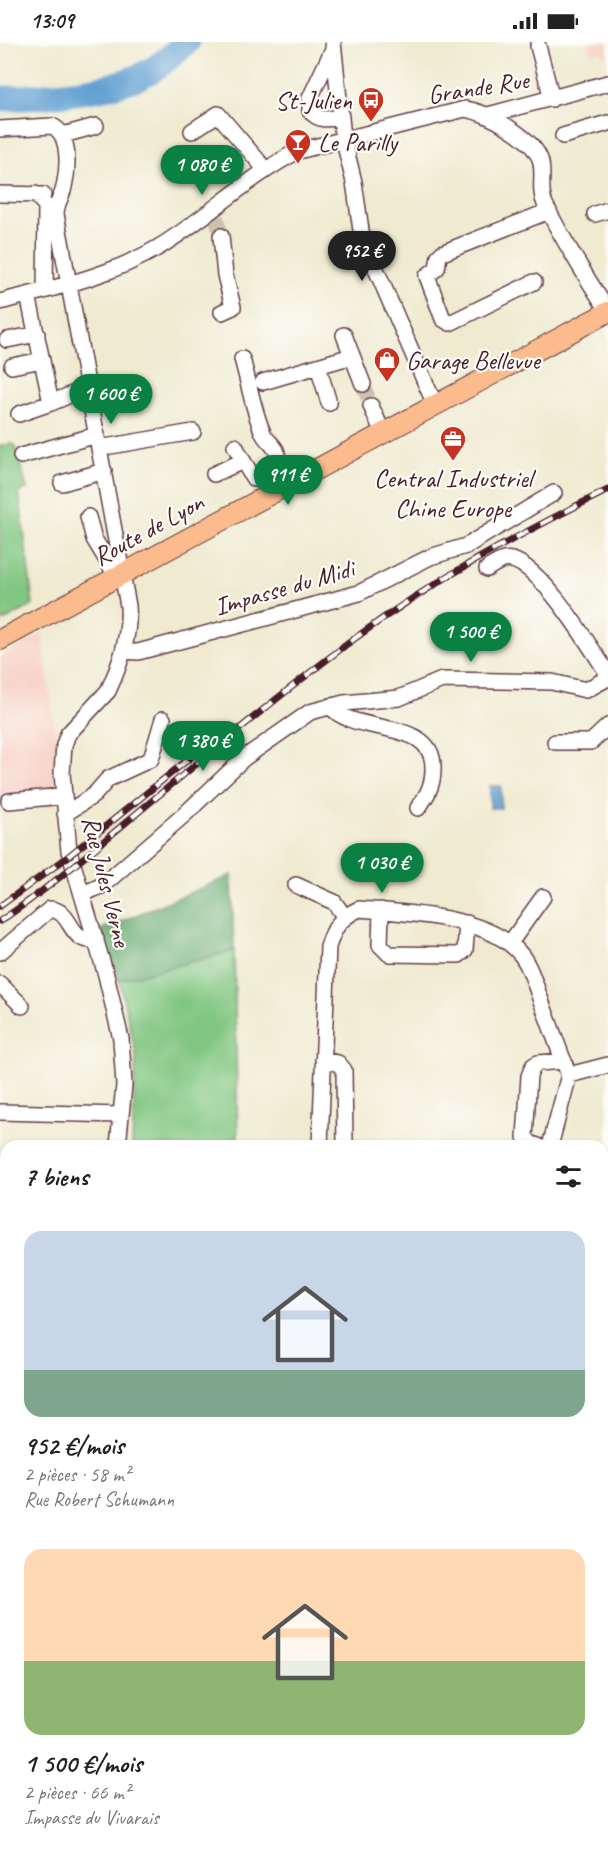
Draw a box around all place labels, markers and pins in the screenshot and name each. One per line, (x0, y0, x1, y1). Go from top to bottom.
place label: St-Julien (275, 84, 352, 117)
bus stop icon: St-Julien (356, 85, 386, 123)
place label: Le Parilly (318, 126, 399, 159)
bar icon: Le Parilly (283, 127, 313, 165)
pin: 1 080 € (147, 145, 257, 196)
pin: 952 € (320, 231, 404, 282)
place label: Garage Bellevue (406, 344, 542, 377)
shop icon: Garage Bellevue (372, 345, 402, 383)
pin: 1 600 € (56, 374, 166, 425)
office icon: Central Industriel Chine Europe (438, 424, 468, 462)
pin: 911 € (246, 455, 330, 506)
place label: Central Industriel Chine Europe (374, 462, 537, 525)
pin: 1 500 € (416, 612, 526, 663)
pin: 1 380 € (148, 721, 258, 772)
pin: 1 030 € (327, 843, 437, 894)

